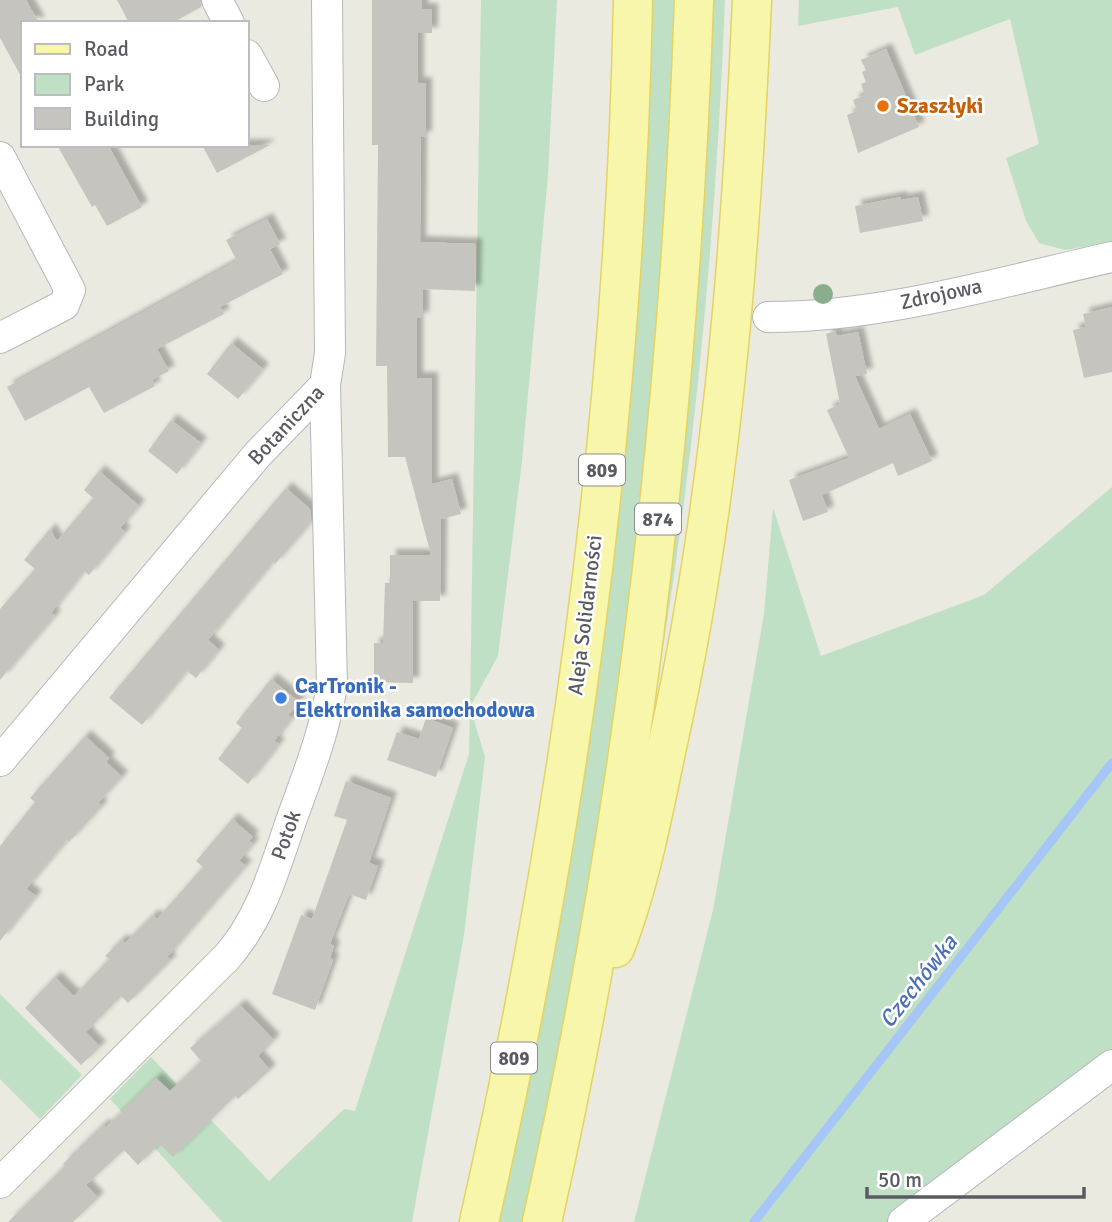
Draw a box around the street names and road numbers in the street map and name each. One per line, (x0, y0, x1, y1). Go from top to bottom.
street label: Zdrojowa (898, 273, 984, 315)
street label: Botaniczna (242, 380, 330, 470)
road number: 809 (579, 454, 625, 485)
road number: 874 (635, 504, 681, 534)
street label: Aleja Solidarności (562, 533, 608, 697)
street label: Potok (265, 806, 307, 863)
road number: 809 (491, 1042, 537, 1074)

